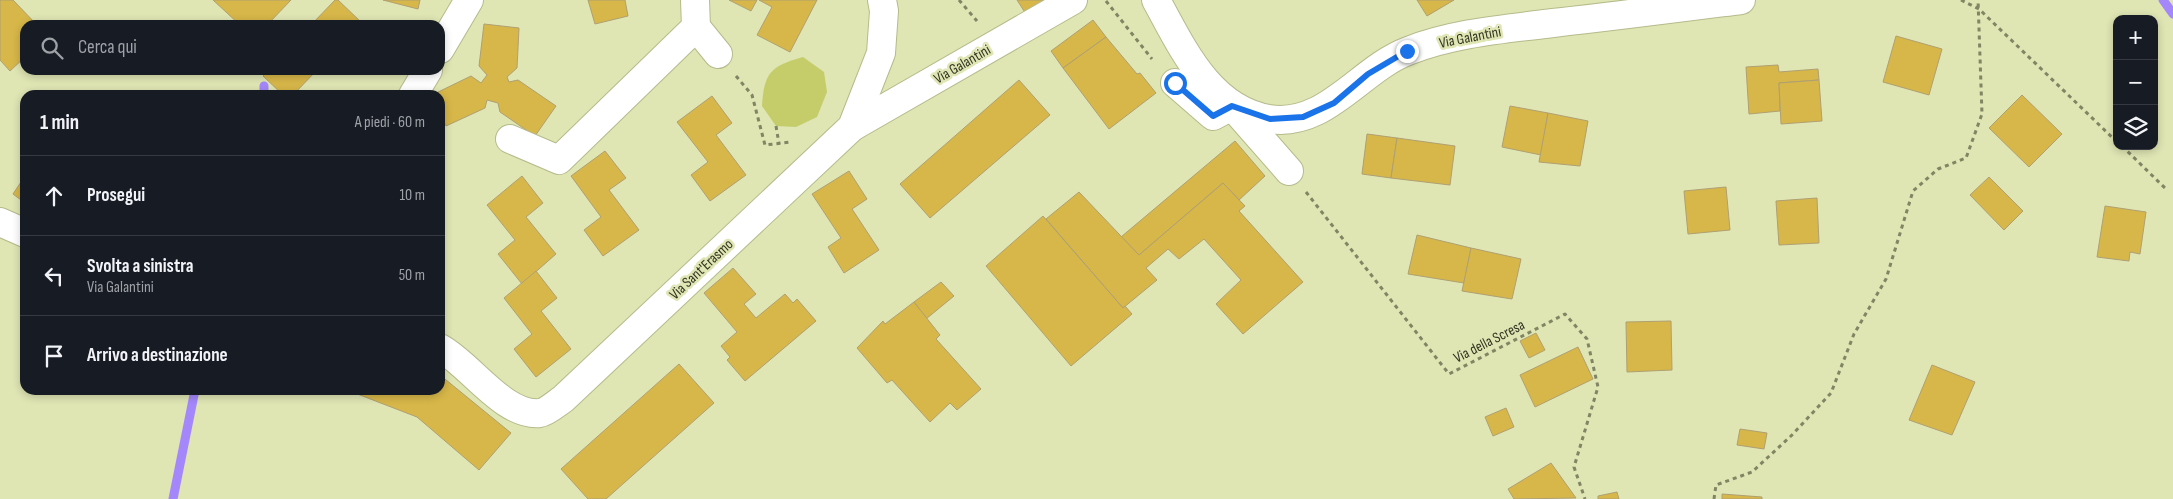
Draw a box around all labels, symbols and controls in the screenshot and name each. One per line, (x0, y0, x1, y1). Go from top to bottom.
map controls (2113, 15, 2158, 150)
button: + (2113, 15, 2158, 60)
search box (20, 20, 445, 75)
street label: Via Galantini (1438, 22, 1503, 53)
icon: search (38, 34, 66, 62)
text: Cerca qui (78, 36, 137, 59)
street label: Via Galantini (930, 40, 994, 88)
route end (1396, 40, 1419, 63)
button: − (2113, 60, 2158, 105)
route start (1164, 72, 1187, 95)
button: layers (2113, 105, 2158, 150)
text: 1 min (40, 110, 79, 135)
text: A piedi · 60 m (355, 113, 425, 132)
icon: ahead (40, 182, 68, 210)
text: Prosegui (87, 184, 145, 207)
text: 10 m (399, 186, 425, 205)
street label: Via Sant'Erasmo (665, 235, 737, 304)
text: Svolta a sinistra (87, 255, 194, 278)
icon: left (40, 262, 68, 290)
text: 50 m (399, 266, 425, 285)
text: Via Galantini (87, 278, 154, 297)
street label: Via della Scresa (1450, 315, 1528, 367)
icon: arrive (40, 342, 68, 370)
text: Arrivo a destinazione (87, 344, 228, 367)

